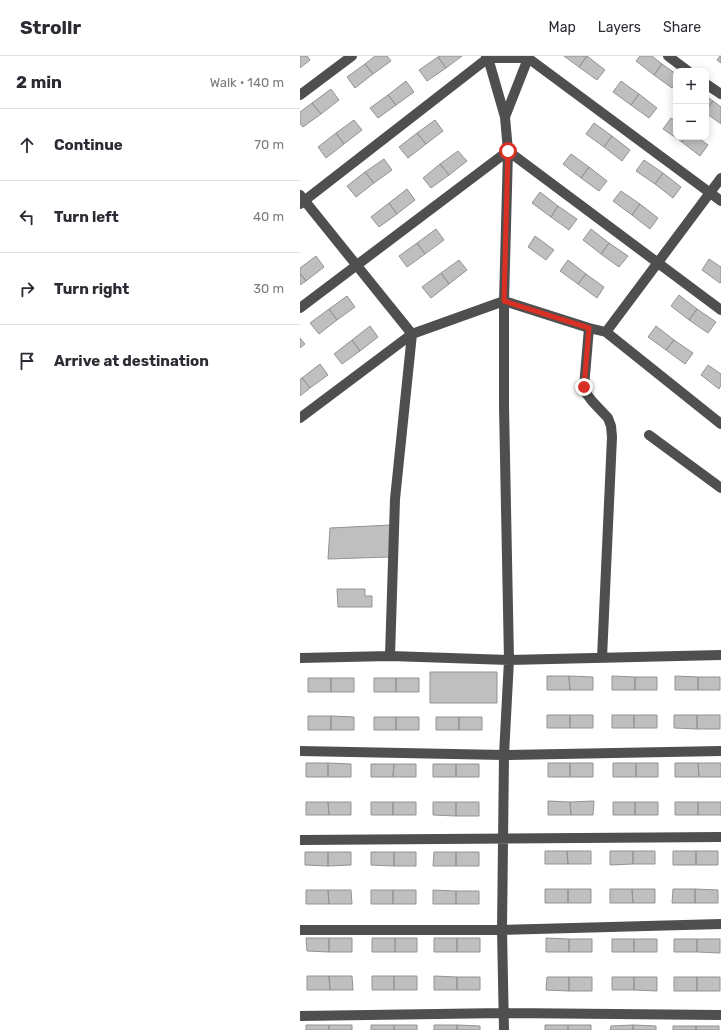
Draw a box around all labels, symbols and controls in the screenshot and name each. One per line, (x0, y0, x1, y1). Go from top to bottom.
text: Strollr (20, 16, 81, 39)
text: Map (549, 19, 576, 36)
text: Layers (598, 19, 641, 36)
text: Share (663, 19, 701, 36)
map controls (673, 68, 709, 140)
button: + (673, 68, 709, 104)
text: 2 min (16, 72, 62, 92)
text: Walk · 140 m (210, 75, 284, 90)
button: − (673, 104, 709, 140)
icon: ahead (16, 134, 38, 156)
text: Continue (54, 136, 123, 154)
text: 70 m (254, 137, 284, 152)
route start (499, 142, 517, 160)
icon: left (16, 206, 38, 228)
text: Turn left (54, 208, 119, 226)
text: 40 m (253, 209, 284, 224)
icon: right (16, 278, 38, 300)
text: Turn right (54, 280, 129, 298)
text: 30 m (253, 281, 284, 296)
icon: arrive (16, 350, 38, 372)
text: Arrive at destination (54, 352, 209, 370)
route end (575, 378, 593, 396)

